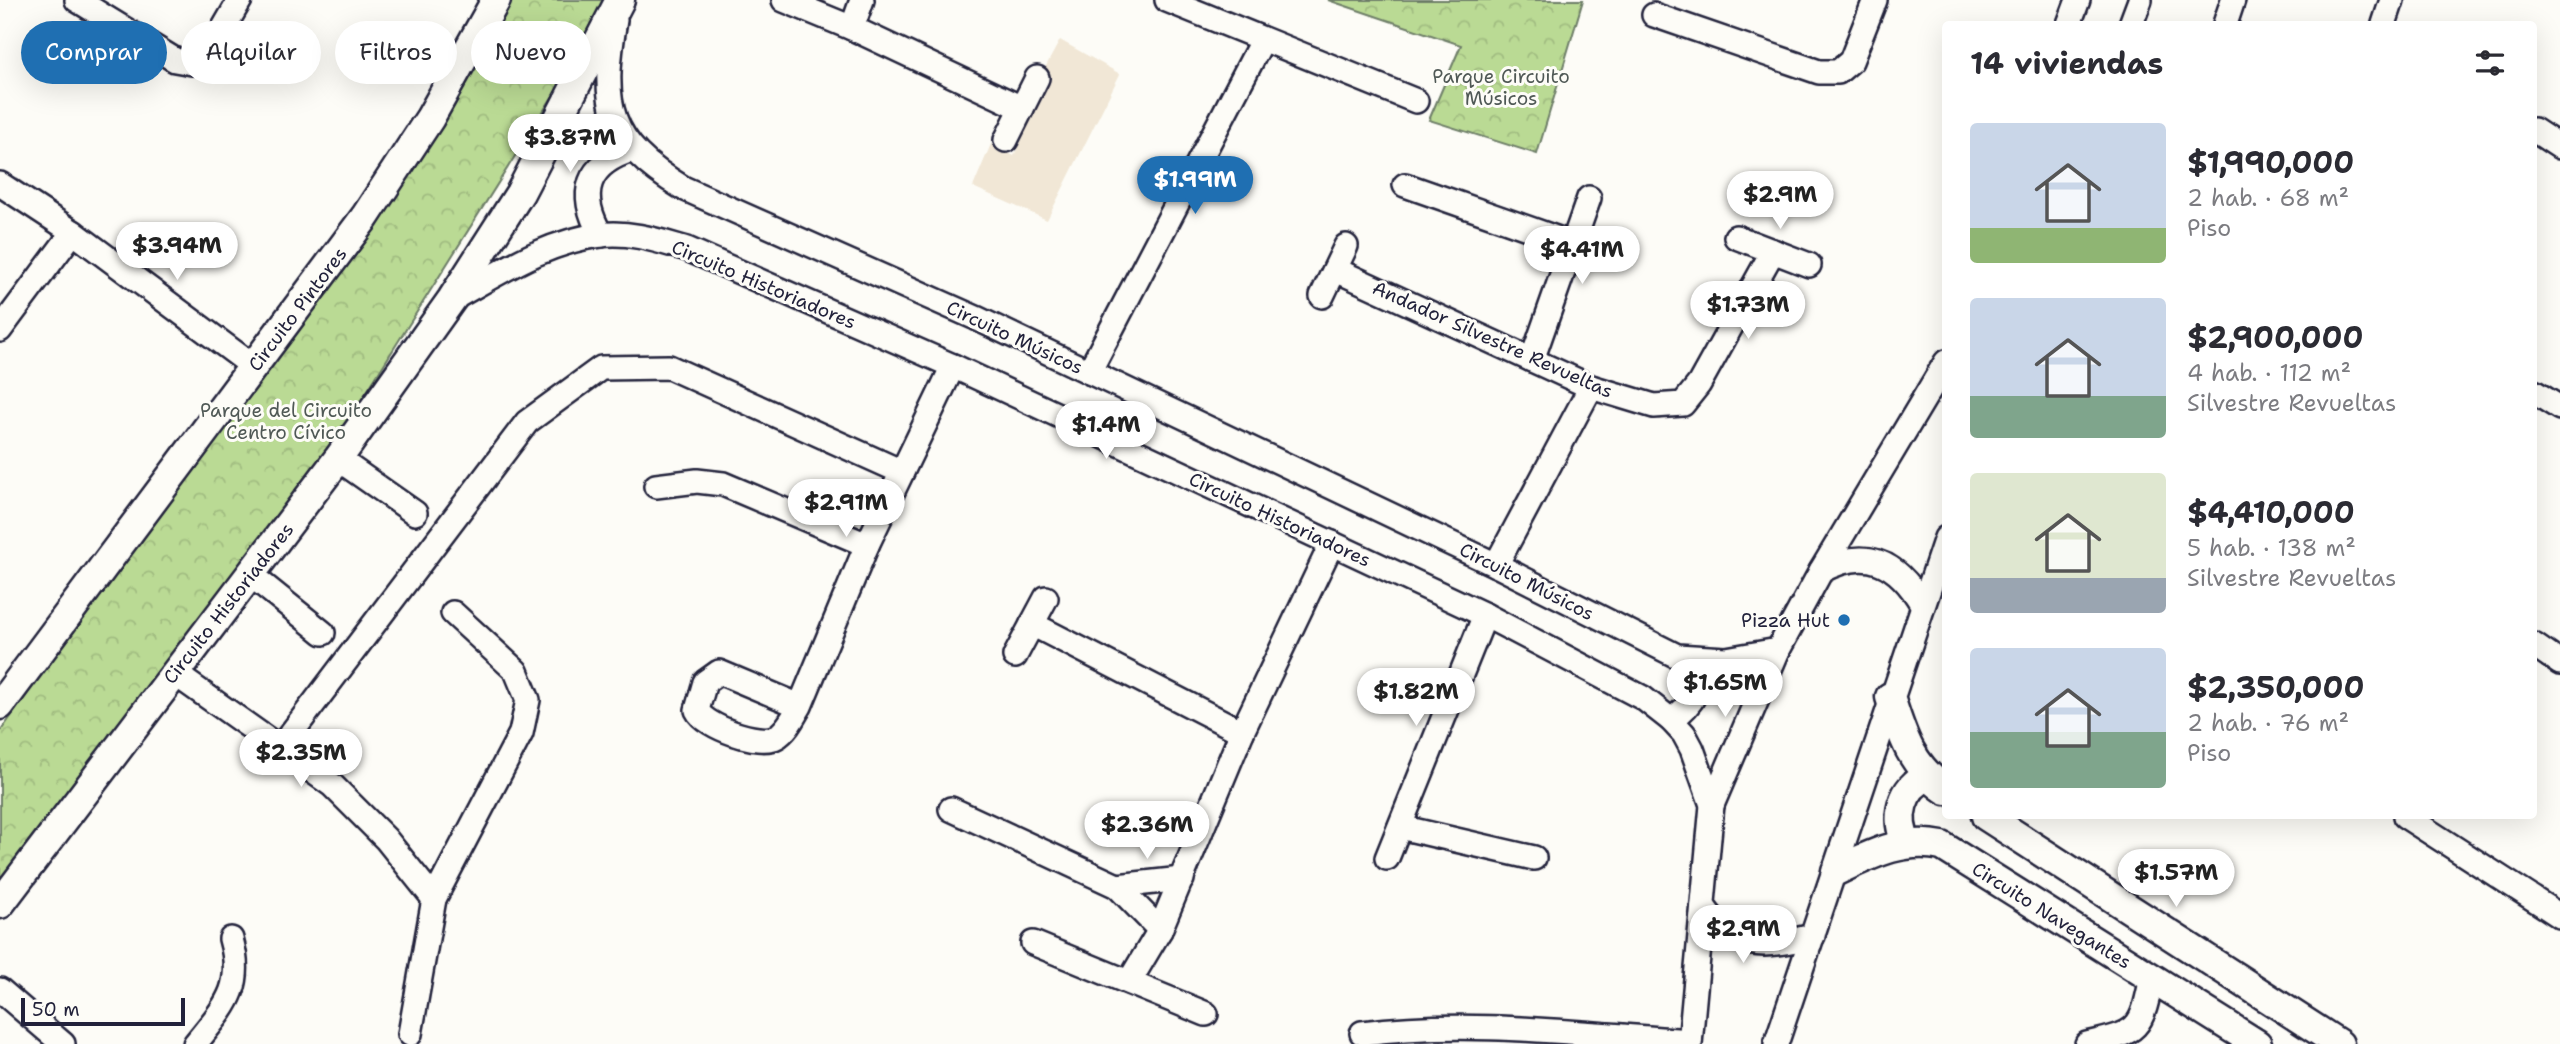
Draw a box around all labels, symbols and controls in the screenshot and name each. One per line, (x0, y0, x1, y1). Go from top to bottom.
chip: Comprar (21, 21, 167, 84)
chip: Alquilar (181, 21, 321, 84)
chip: Filtros (335, 21, 457, 84)
chip: Nuevo (471, 21, 591, 84)
text: 14 viviendas (1970, 43, 2163, 84)
icon: filters (2471, 44, 2509, 82)
park label: Parque Circuito Músicos (1432, 64, 1570, 111)
pin: $3.87M (513, 114, 627, 174)
text: $3.87M (524, 122, 616, 152)
text: $1,990,000 (2187, 142, 2354, 183)
icon: home (2026, 151, 2110, 235)
pin: $1.99M (1138, 156, 1252, 216)
text: $1.99M (1153, 164, 1237, 194)
pin: $2.9M (1731, 172, 1829, 231)
text: $2.9M (1743, 179, 1817, 209)
text: 2 hab. · 68 m² (2187, 183, 2349, 213)
text: Piso (2187, 213, 2231, 243)
pin: $3.94M (120, 222, 234, 282)
pin: $4.41M (1525, 226, 1639, 286)
text: $3.94M (132, 230, 222, 260)
street label: Circuito Historiadores (668, 234, 860, 335)
text: $4.41M (1540, 234, 1624, 264)
street label: Circuito Pintores (242, 242, 352, 376)
street label: Andador Silvestre Revueltas (1369, 275, 1617, 404)
pin: $1.73M (1691, 282, 1805, 341)
text: $1.73M (1706, 289, 1790, 319)
street label: Circuito Músicos (942, 295, 1087, 380)
text: $2,900,000 (2187, 317, 2363, 358)
icon: home (2026, 326, 2110, 410)
text: 4 hab. · 112 m² (2187, 358, 2351, 388)
text: Silvestre Revueltas (2187, 388, 2396, 418)
park label: Parque del Circuito Centro Cívico (200, 398, 372, 445)
pin: $1.4M (1057, 402, 1155, 461)
text: $1.4M (1071, 409, 1141, 439)
street label: Circuito Historiadores (1185, 466, 1375, 573)
pin: $2.91M (789, 480, 903, 539)
text: $2.91M (804, 487, 888, 517)
text: $4,410,000 (2187, 492, 2355, 533)
icon: home (2026, 501, 2110, 585)
street label: Circuito Historiadores (158, 518, 299, 689)
text: 5 hab. · 138 m² (2187, 533, 2356, 563)
street label: Circuito Músicos (1455, 537, 1598, 626)
text: Silvestre Revueltas (2187, 563, 2396, 593)
place label: Pizza Hut (1741, 608, 1830, 633)
marker: Pizza Hut (1836, 612, 1852, 628)
pin: $1.65M (1668, 660, 1782, 719)
text: $1.65M (1683, 667, 1767, 697)
text: $2,350,000 (2187, 667, 2364, 708)
pin: $1.82M (1359, 668, 1473, 728)
text: $1.82M (1373, 676, 1459, 706)
icon: home (2026, 676, 2110, 760)
text: 2 hab. · 76 m² (2187, 708, 2349, 738)
pin: $2.35M (244, 730, 358, 789)
text: $2.35M (255, 737, 347, 767)
text: Piso (2187, 738, 2231, 768)
pin: $2.36M (1090, 802, 1204, 861)
text: $2.36M (1100, 809, 1194, 839)
pin: $1.57M (2119, 850, 2233, 909)
street label: Circuito Navegantes (1967, 856, 2136, 975)
text: $1.57M (2134, 857, 2218, 887)
pin: $2.9M (1694, 906, 1792, 965)
text: $2.9M (1706, 913, 1780, 943)
scale bar (21, 995, 186, 1027)
text: 50 m (32, 997, 80, 1022)

